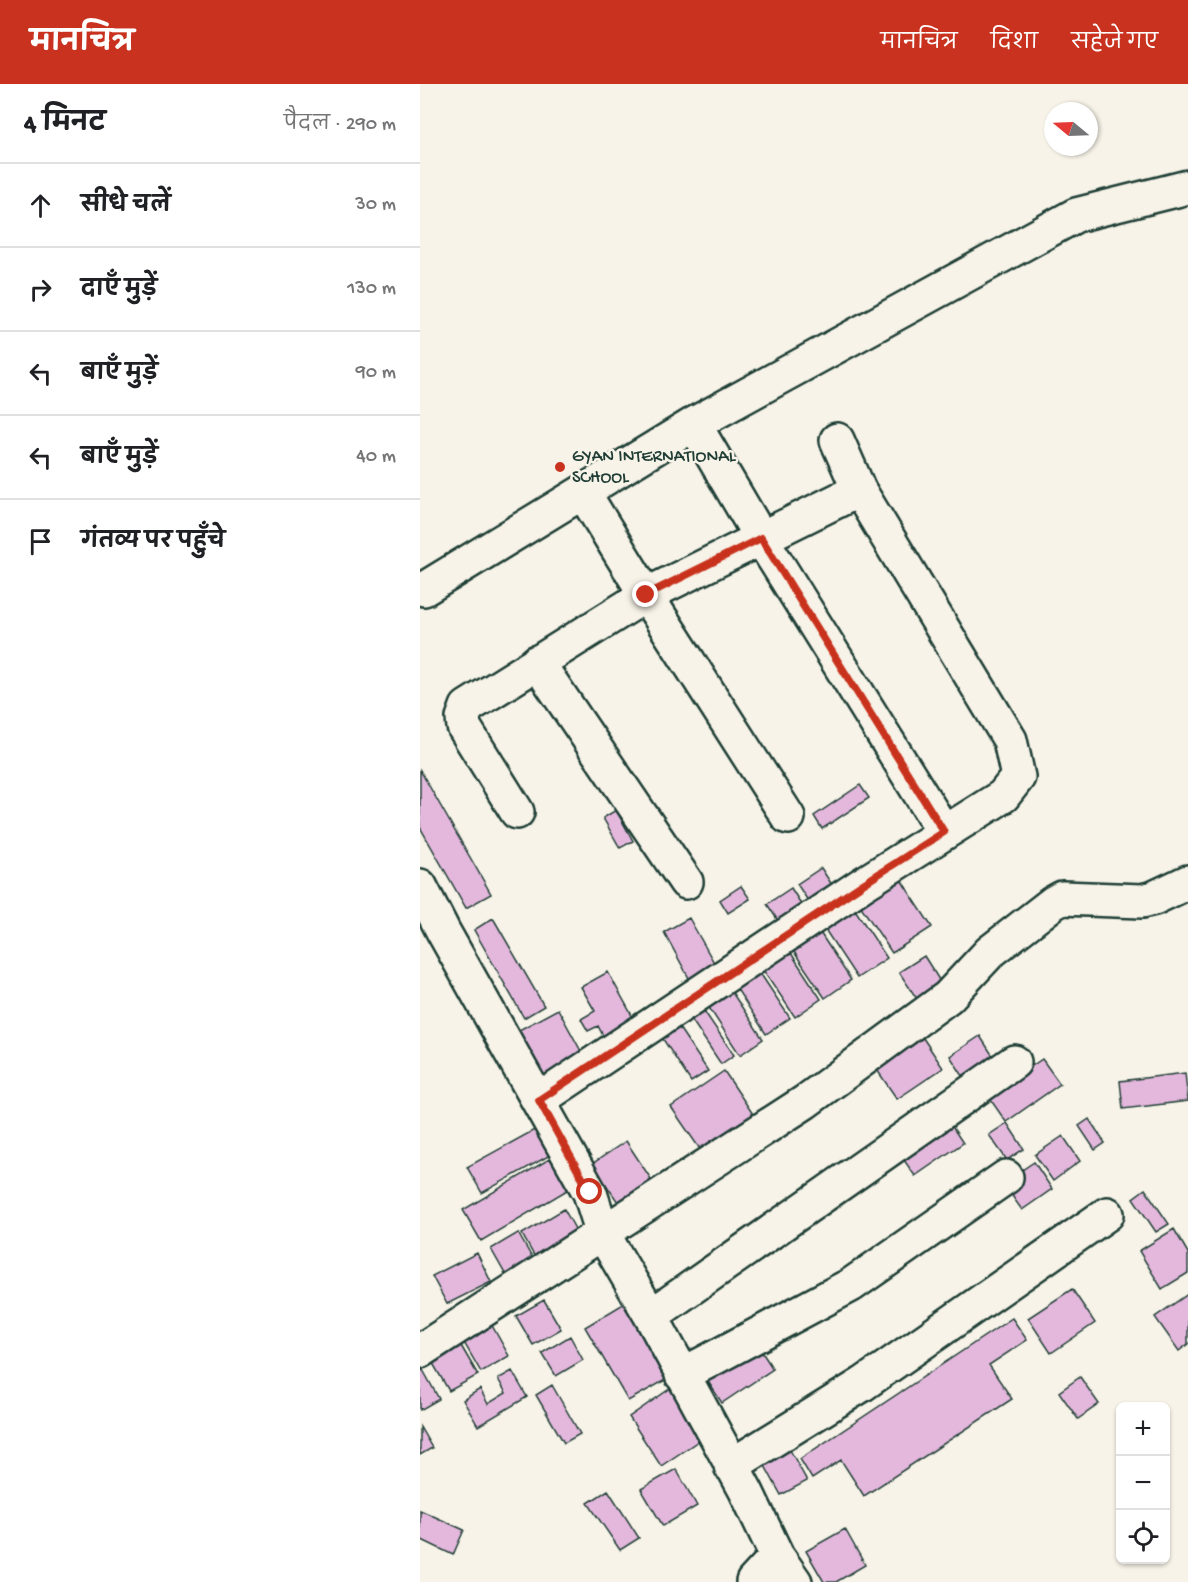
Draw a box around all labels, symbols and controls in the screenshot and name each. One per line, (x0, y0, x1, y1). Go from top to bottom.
text: मानचित्र (30, 28, 134, 61)
text: मानचित्र (881, 32, 958, 57)
text: दिशा (991, 32, 1038, 57)
text: सहेजे गए (1071, 32, 1158, 57)
north arrow (1044, 102, 1098, 156)
text: 4 मिनट (24, 110, 106, 141)
text: पैदल · 290 m (284, 114, 396, 137)
icon: ahead (24, 189, 57, 222)
text: सीधे चलें (81, 194, 171, 220)
text: 30 m (355, 194, 396, 217)
icon: right (24, 273, 57, 306)
text: दाएँ मुड़ें (81, 278, 157, 304)
text: 130 m (347, 278, 396, 301)
icon: left (24, 357, 57, 390)
text: बाएँ मुड़ें (81, 362, 158, 388)
text: 90 m (356, 362, 396, 385)
icon: left (24, 441, 57, 474)
text: बाएँ मुड़ें (81, 446, 158, 472)
text: 40 m (356, 446, 396, 469)
place label: GYAN INTERNATIONAL SCHOOL (572, 447, 737, 489)
marker: GYAN INTERNATIONAL SCHOOL (553, 460, 567, 474)
icon: arrive (24, 525, 57, 558)
text: गंतव्य पर पहुँचे (81, 530, 225, 556)
route end (632, 581, 658, 607)
route start (576, 1178, 602, 1204)
map controls (1116, 1402, 1170, 1564)
button: + (1116, 1402, 1170, 1456)
button: − (1116, 1456, 1170, 1510)
button: locate (1116, 1510, 1170, 1564)

